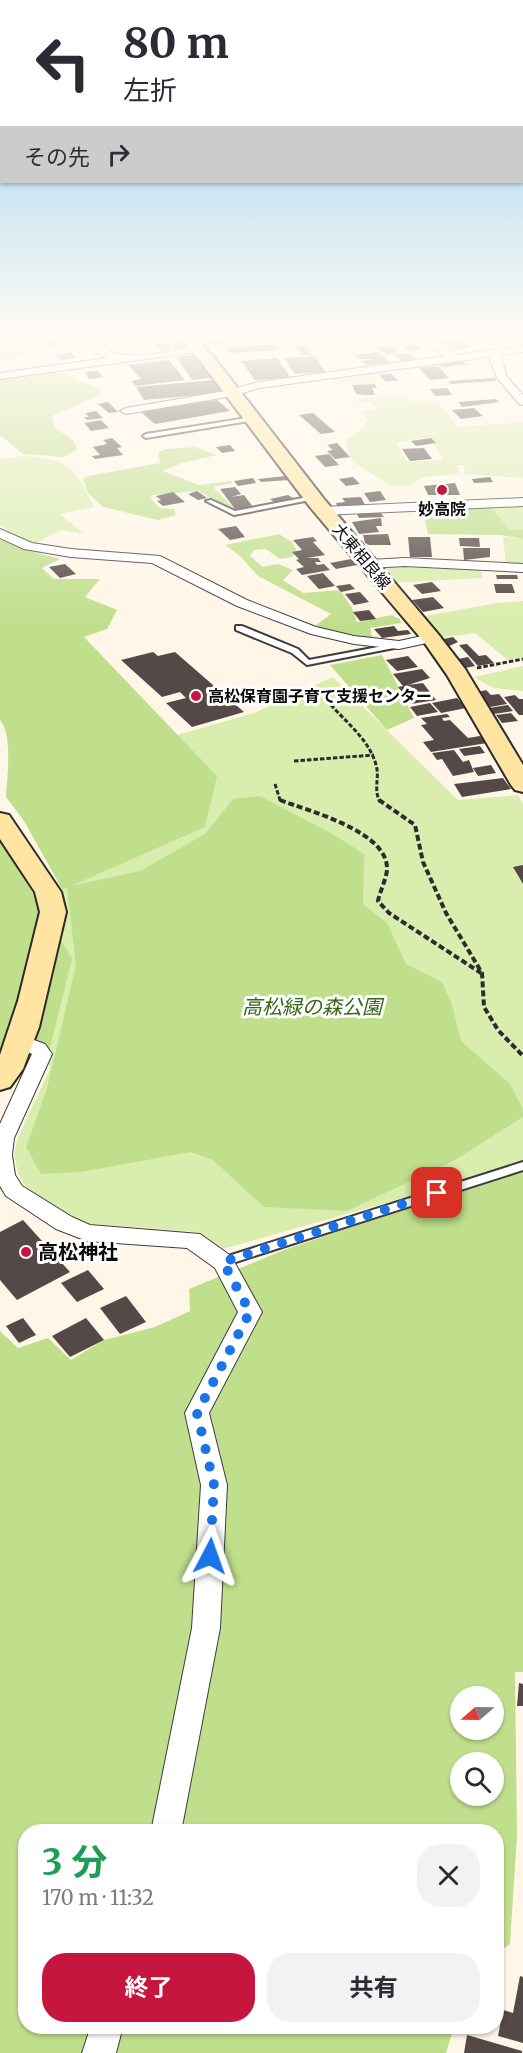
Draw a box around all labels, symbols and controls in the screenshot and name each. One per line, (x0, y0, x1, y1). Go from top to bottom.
text: 80 m (123, 17, 229, 69)
icon: left (24, 24, 102, 102)
text: 左折 (123, 73, 177, 107)
icon: right (102, 138, 135, 171)
text: その先 (24, 143, 90, 171)
marker: 妙高院 (435, 483, 449, 497)
place label: 妙高院 (418, 499, 466, 519)
street label: 大東相良線 (329, 519, 395, 593)
place label: 高松保育園子育て支援センター (208, 686, 432, 706)
marker: 高松保育園子育て支援センター (189, 689, 203, 703)
park label: 高松緑の森公園 (242, 994, 385, 1019)
pin (411, 1167, 462, 1218)
icon: arrive (420, 1176, 453, 1209)
place label: 高松神社 (38, 1239, 118, 1264)
marker: 高松神社 (19, 1245, 33, 1259)
position arrow (178, 1524, 242, 1588)
north arrow (450, 1686, 504, 1740)
map controls (450, 1686, 504, 1806)
button: search (450, 1752, 504, 1806)
text: 3 分 (42, 1840, 107, 1885)
button: close (417, 1844, 480, 1907)
text: 170 m · 11:32 (42, 1885, 154, 1910)
button: 終了 (42, 1953, 255, 2022)
button: 共有 (267, 1953, 480, 2022)

